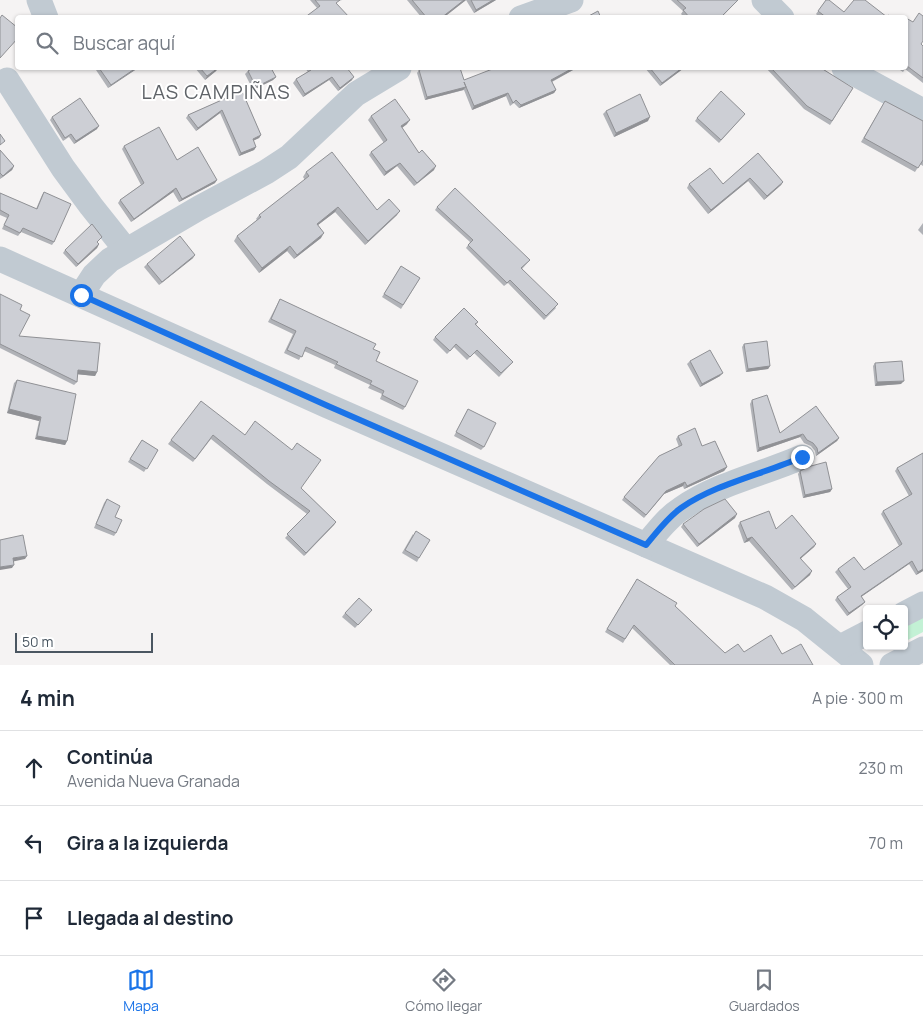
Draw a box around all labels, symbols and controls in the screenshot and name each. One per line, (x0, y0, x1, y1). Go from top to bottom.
search box (15, 15, 908, 70)
icon: search (33, 29, 61, 57)
text: Buscar aquí (73, 30, 175, 56)
district label: LAS CAMPIÑAS (141, 78, 291, 105)
route start (70, 284, 93, 307)
route end (791, 446, 814, 469)
map controls (863, 605, 908, 650)
button: locate (863, 605, 908, 650)
scale bar (15, 630, 152, 653)
text: 50 m (22, 632, 53, 651)
text: 4 min (20, 684, 75, 712)
text: A pie · 300 m (812, 687, 903, 709)
text: Continúa (67, 744, 153, 770)
icon: ahead (20, 754, 48, 782)
text: 230 m (859, 757, 903, 779)
text: Avenida Nueva Granada (67, 770, 240, 792)
icon: left (20, 829, 48, 857)
text: Gira a la izquierda (67, 830, 228, 856)
text: 70 m (868, 832, 903, 854)
icon: arrive (20, 904, 48, 932)
text: Llegada al destino (67, 905, 234, 931)
tab: Mapa (123, 966, 159, 1015)
tab: Cómo llegar (405, 966, 482, 1015)
tab: Guardados (729, 966, 800, 1015)

